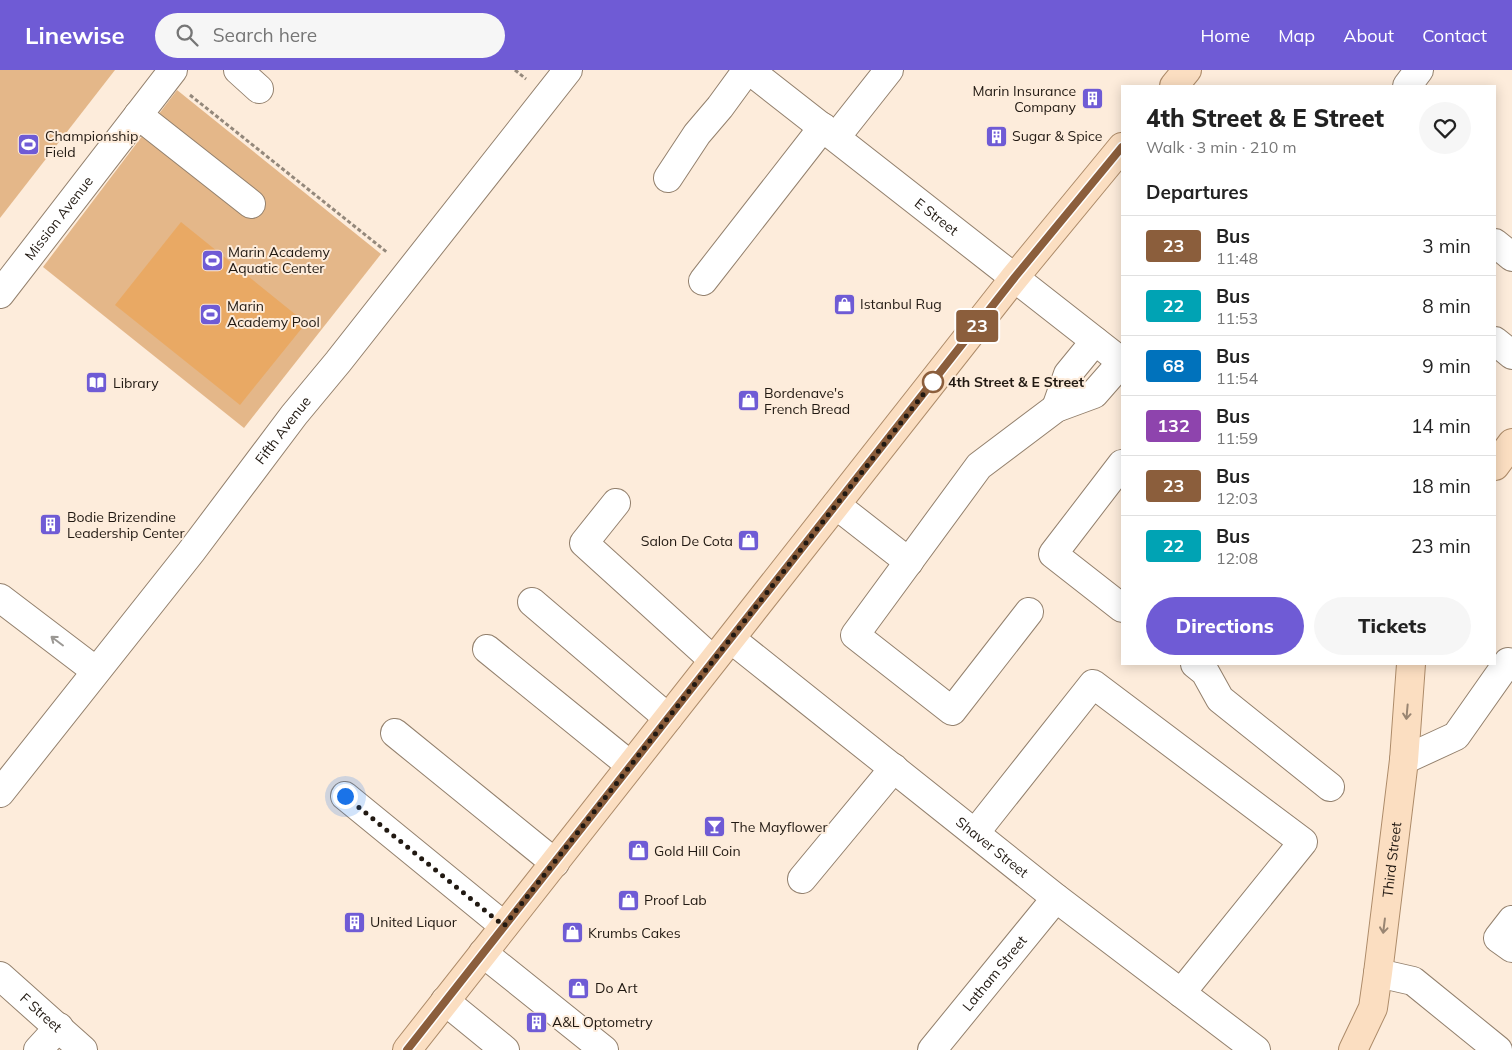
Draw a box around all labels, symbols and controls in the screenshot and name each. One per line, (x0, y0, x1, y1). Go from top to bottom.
search box (155, 13, 505, 58)
text: Linewise (25, 20, 125, 50)
icon: search (173, 21, 201, 49)
text: Search here (213, 23, 317, 47)
text: Home (1200, 24, 1250, 47)
text: Map (1278, 24, 1315, 47)
text: About (1343, 24, 1394, 47)
text: Contact (1422, 24, 1487, 47)
place label: Marin Insurance Company (972, 82, 1077, 116)
building icon: Marin Insurance Company (1080, 87, 1104, 111)
button: heart (1419, 102, 1471, 154)
text: 4th Street & E Street (1146, 103, 1384, 133)
building icon: Sugar & Spice (984, 124, 1008, 148)
place label: Championship Field (45, 127, 138, 161)
place label: Sugar & Spice (1012, 127, 1102, 145)
sports icon: Championship Field (17, 132, 41, 156)
text: Walk · 3 min · 210 m (1146, 137, 1297, 157)
street label: Mission Avenue (21, 172, 97, 264)
text: Departures (1146, 180, 1248, 204)
street label: E Street (911, 194, 962, 239)
text: Bus (1216, 224, 1250, 248)
text: 23 (1163, 234, 1184, 257)
text: 3 min (1422, 234, 1471, 258)
place label: Marin Academy Aquatic Center (228, 243, 330, 277)
sports icon: Marin Academy Aquatic Center (200, 248, 224, 272)
text: 11:48 (1216, 248, 1258, 268)
text: Bus (1216, 284, 1250, 308)
shop icon: Istanbul Rug (832, 292, 856, 316)
text: 22 (1163, 294, 1184, 317)
text: 8 min (1422, 294, 1471, 318)
place label: Istanbul Rug (860, 295, 942, 313)
place label: Marin Academy Pool (227, 297, 320, 331)
sports icon: Marin Academy Pool (199, 302, 223, 326)
text: 11:53 (1216, 308, 1258, 328)
line badge: 23 (954, 310, 1000, 342)
text: 23 (966, 314, 988, 337)
text: Bus (1216, 344, 1250, 368)
text: 68 (1163, 354, 1184, 377)
text: 9 min (1422, 354, 1471, 378)
text: 11:54 (1216, 368, 1258, 388)
library icon: Library (85, 371, 109, 395)
marker: 4th Street & E Street (922, 371, 944, 393)
place label: 4th Street & E Street (948, 373, 1085, 391)
place label: Library (113, 374, 159, 392)
place label: Bordenave's French Bread (764, 384, 850, 418)
shop icon: Bordenave's French Bread (736, 389, 760, 413)
street label: Fifth Avenue (251, 393, 315, 468)
text: Bus (1216, 404, 1250, 428)
text: 132 (1157, 414, 1190, 437)
text: 14 min (1411, 414, 1471, 438)
text: 11:59 (1216, 428, 1258, 448)
text: Bus (1216, 464, 1250, 488)
text: 23 (1163, 474, 1184, 497)
text: 18 min (1411, 474, 1471, 498)
text: 12:03 (1216, 488, 1258, 508)
place label: Bodie Brizendine Leadership Center (67, 508, 185, 542)
building icon: Bodie Brizendine Leadership Center (39, 513, 63, 537)
text: Bus (1216, 524, 1250, 548)
shop icon: Salon De Cota (737, 529, 761, 553)
place label: Salon De Cota (641, 532, 733, 550)
text: 22 (1163, 534, 1184, 557)
text: 23 min (1411, 534, 1471, 558)
text: 12:08 (1216, 548, 1258, 568)
button: Directions (1146, 597, 1304, 655)
button: Tickets (1314, 597, 1471, 655)
one-way arrow (50, 636, 64, 646)
one-way arrow (1403, 704, 1412, 720)
your location (333, 784, 358, 809)
street label: Shaver Street (952, 813, 1032, 882)
bar icon: The Mayflower (703, 815, 727, 839)
place label: The Mayflower (731, 818, 828, 836)
street label: Third Street (1378, 821, 1405, 898)
shop icon: Gold Hill Coin (626, 839, 650, 863)
place label: Gold Hill Coin (654, 842, 741, 860)
shop icon: Proof Lab (616, 888, 640, 912)
place label: Proof Lab (644, 891, 707, 909)
building icon: United Liquor (342, 910, 366, 934)
place label: United Liquor (370, 913, 458, 931)
one-way arrow (1379, 918, 1389, 934)
shop icon: Krumbs Cakes (560, 921, 584, 945)
place label: Krumbs Cakes (588, 924, 681, 942)
street label: Latham Street (958, 932, 1031, 1015)
shop icon: Do Art (567, 976, 591, 1000)
place label: Do Art (595, 979, 638, 997)
street label: F Street (16, 989, 66, 1036)
building icon: A&L Optometry (524, 1010, 548, 1034)
place label: A&L Optometry (552, 1013, 653, 1031)

